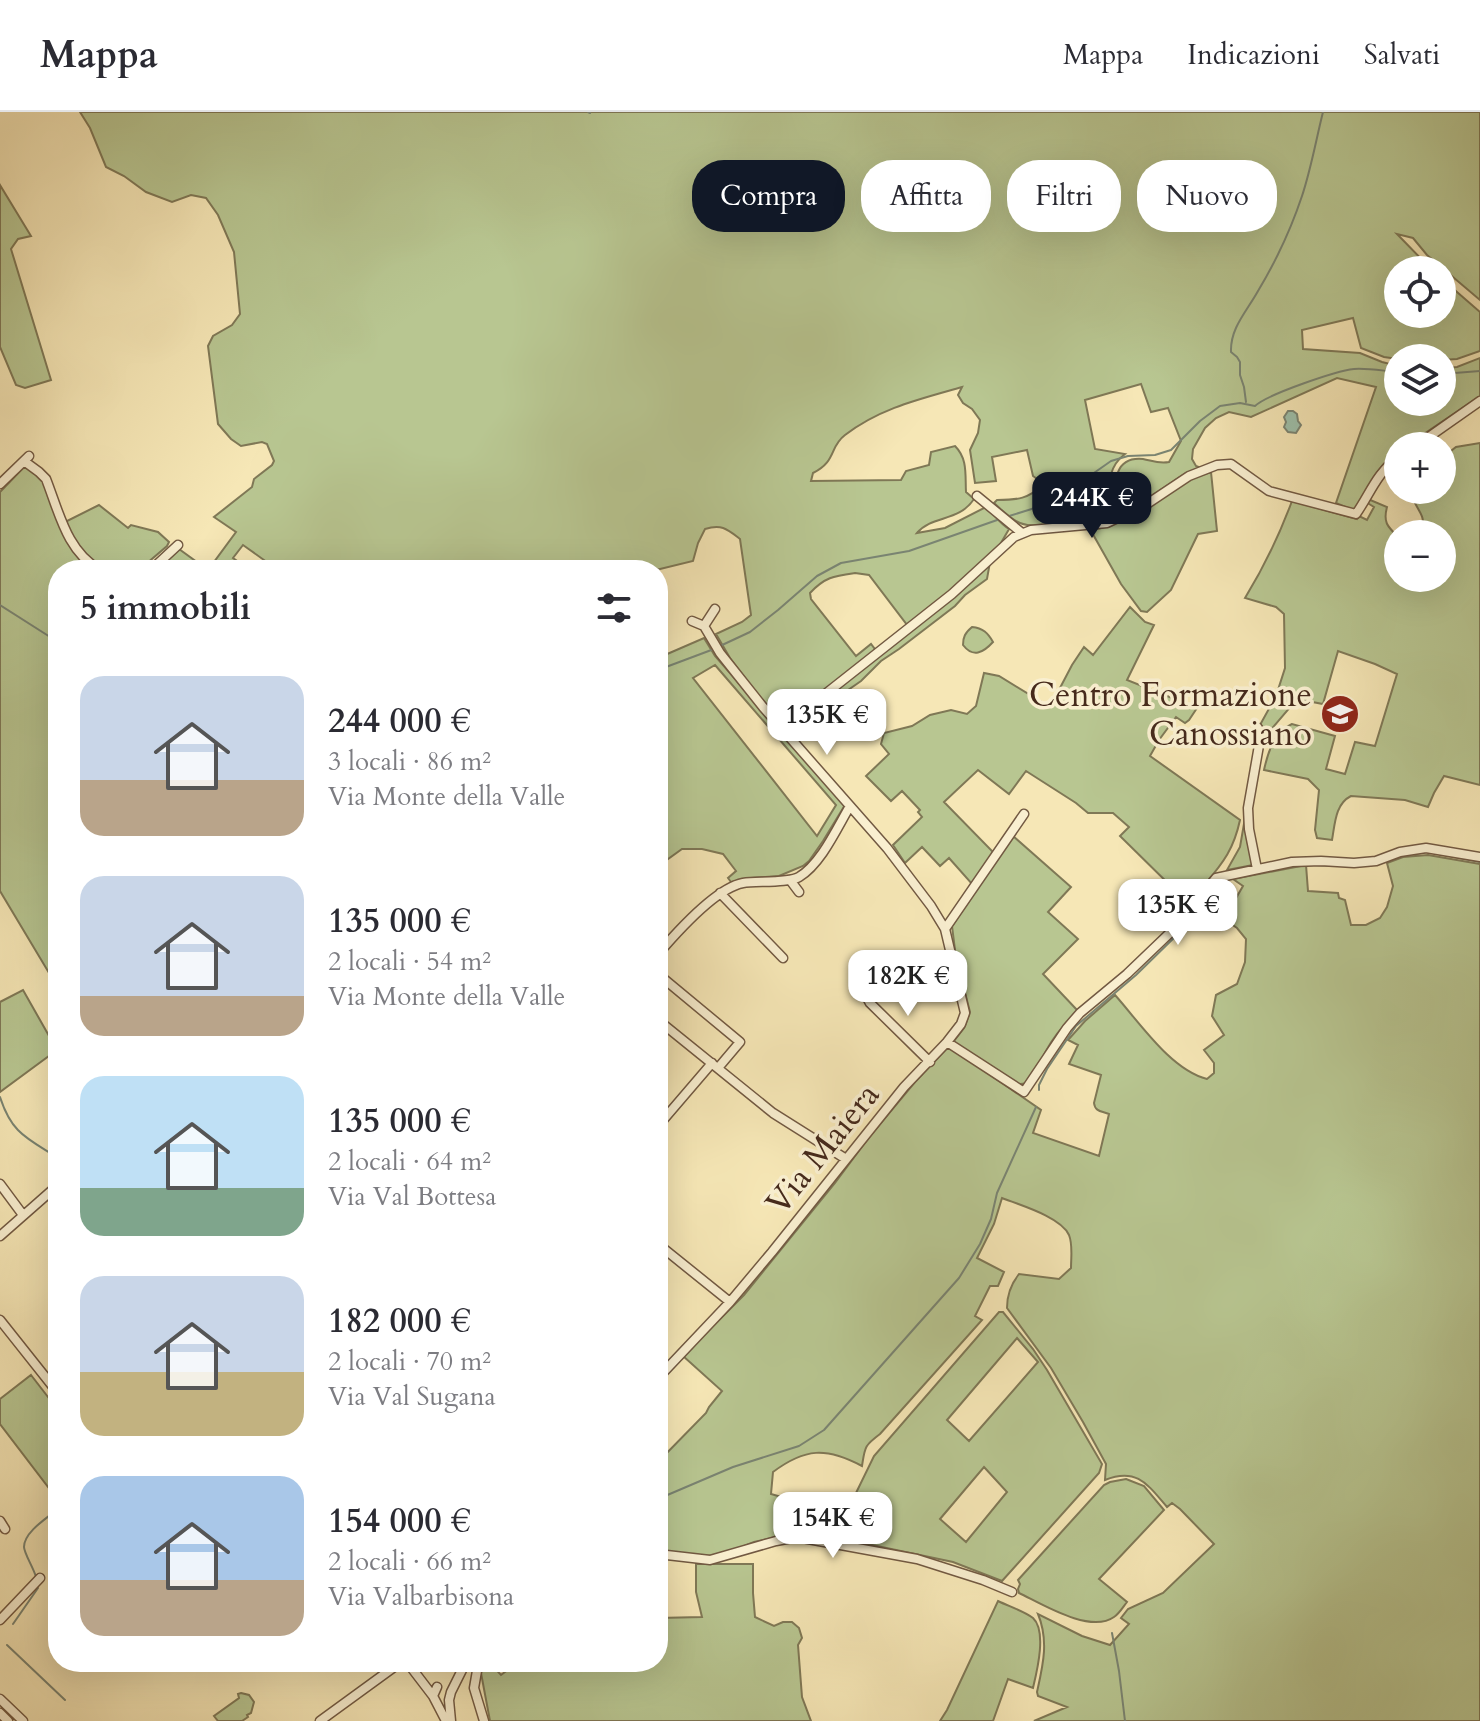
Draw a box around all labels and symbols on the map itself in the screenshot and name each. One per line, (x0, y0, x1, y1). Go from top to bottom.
pin: 244K € (1027, 472, 1157, 540)
place label: Centro Formazione Canossiano (1029, 672, 1312, 757)
pin: 135K € (762, 689, 892, 757)
school or university icon: Centro Formazione Canossiano (1319, 693, 1361, 735)
pin: 135K € (1113, 879, 1243, 947)
pin: 182K € (843, 950, 973, 1018)
street label: Via Maiera (755, 1073, 890, 1224)
pin: 154K € (768, 1492, 898, 1560)

